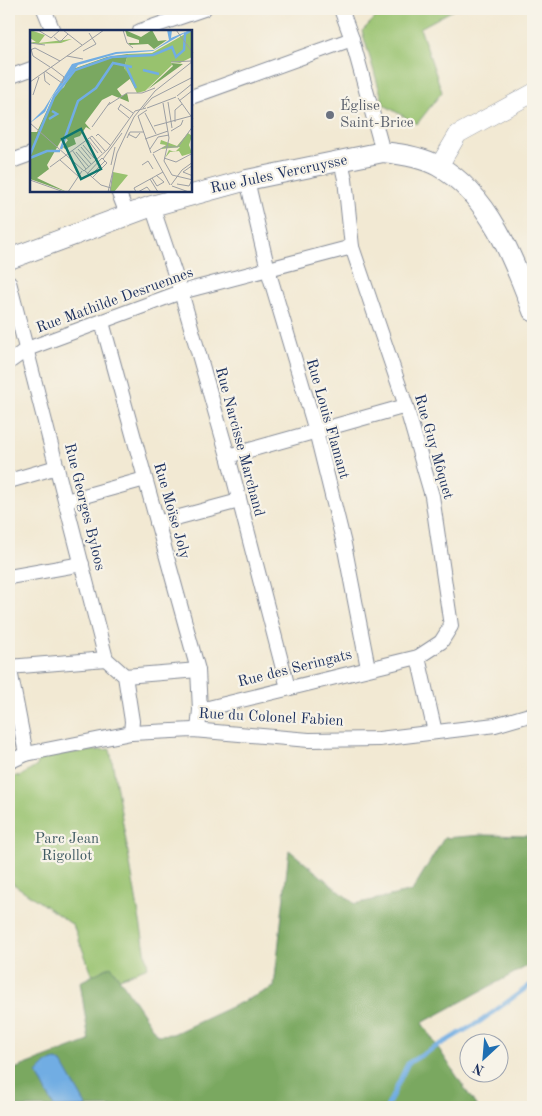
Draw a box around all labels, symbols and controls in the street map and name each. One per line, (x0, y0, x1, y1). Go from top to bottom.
inset map (30, 30, 192, 192)
place label: Église Saint-Brice (340, 96, 414, 131)
marker: Église Saint-Brice (324, 109, 336, 121)
street label: Rue Jules Vercruysse (209, 153, 349, 197)
street label: Rue Mathilde Desruennes (34, 266, 196, 336)
street label: Rue Louis Flamant (303, 357, 351, 481)
street label: Rue Narcisse Marchand (212, 366, 266, 518)
street label: Rue Guy Môquet (411, 393, 455, 501)
street label: Rue Georges Byloos (61, 442, 107, 572)
street label: Rue Moïse Joly (150, 461, 192, 561)
street label: Rue des Seringats (236, 648, 354, 690)
street label: Rue du Colonel Fabien (198, 707, 344, 729)
park label: Parc Jean Rigollot (35, 832, 99, 864)
north arrow (460, 1034, 510, 1084)
text: N (471, 1060, 487, 1077)

